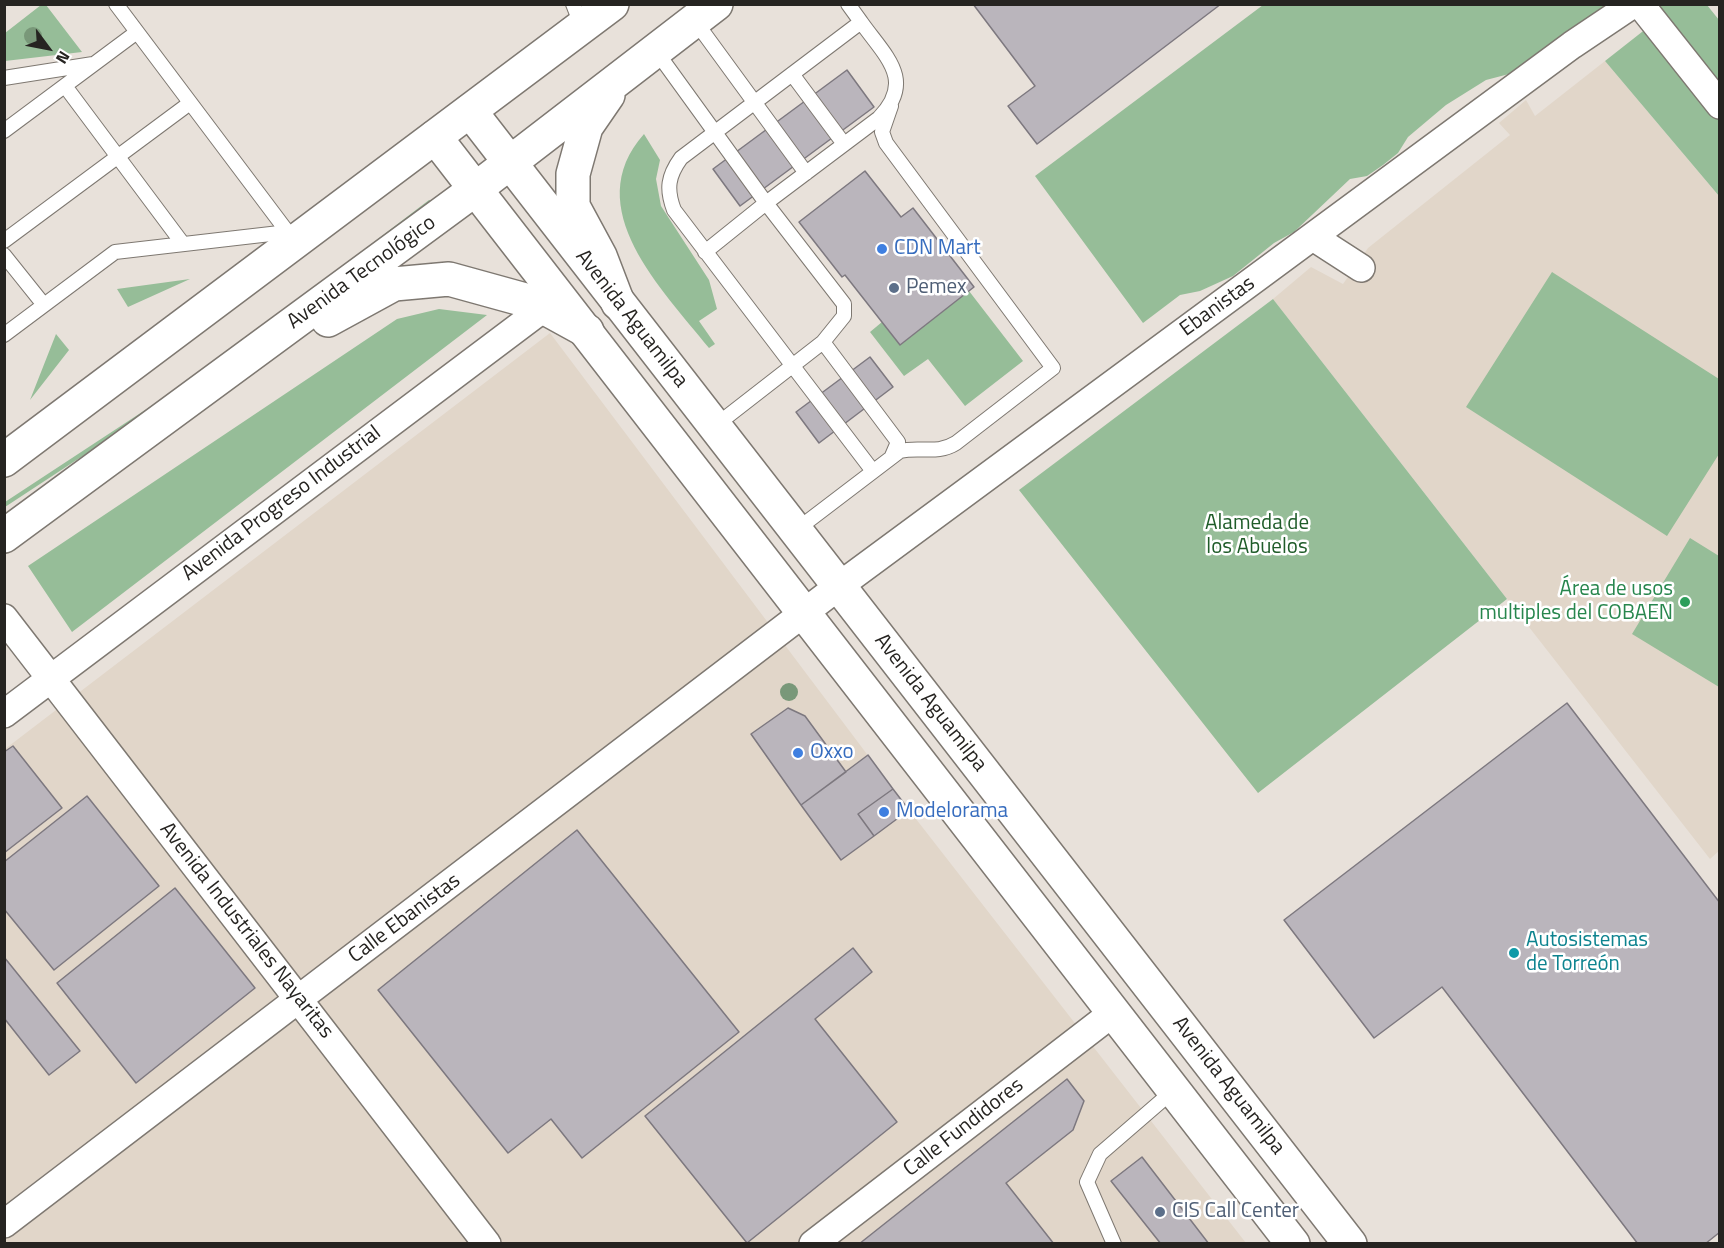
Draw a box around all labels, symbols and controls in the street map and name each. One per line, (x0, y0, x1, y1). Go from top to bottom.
north arrow (18, 18, 78, 78)
text: N (50, 46, 76, 69)
street label: Avenida Tecnológico (283, 211, 441, 335)
place label: CDN Mart (894, 236, 981, 262)
marker: CDN Mart (875, 242, 889, 256)
street label: Avenida Aguamilpa (569, 245, 693, 393)
street label: Ebanistas (1176, 271, 1260, 343)
place label: Pemex (906, 275, 967, 301)
marker: Pemex (887, 281, 901, 295)
street label: Avenida Progreso Industrial (178, 421, 386, 587)
park label: Alameda de los Abuelos (1205, 511, 1309, 561)
place label: Área de usos multiples del COBAEN (1479, 577, 1673, 627)
marker: Área de usos multiples del COBAEN (1678, 595, 1692, 609)
street label: Avenida Aguamilpa (868, 629, 992, 777)
place label: Oxxo (810, 740, 854, 766)
marker: Oxxo (791, 746, 805, 760)
place label: Modelorama (896, 799, 1008, 825)
marker: Modelorama (877, 805, 891, 819)
street label: Avenida Industriales Nayaritas (154, 818, 338, 1044)
street label: Calle Ebanistas (344, 869, 466, 969)
place label: Autosistemas de Torreón (1526, 928, 1648, 978)
marker: Autosistemas de Torreón (1507, 946, 1521, 960)
street label: Avenida Aguamilpa (1166, 1012, 1290, 1160)
street label: Calle Fundidores (899, 1073, 1029, 1183)
place label: CIS Call Center (1172, 1199, 1299, 1225)
marker: CIS Call Center (1153, 1205, 1167, 1219)

